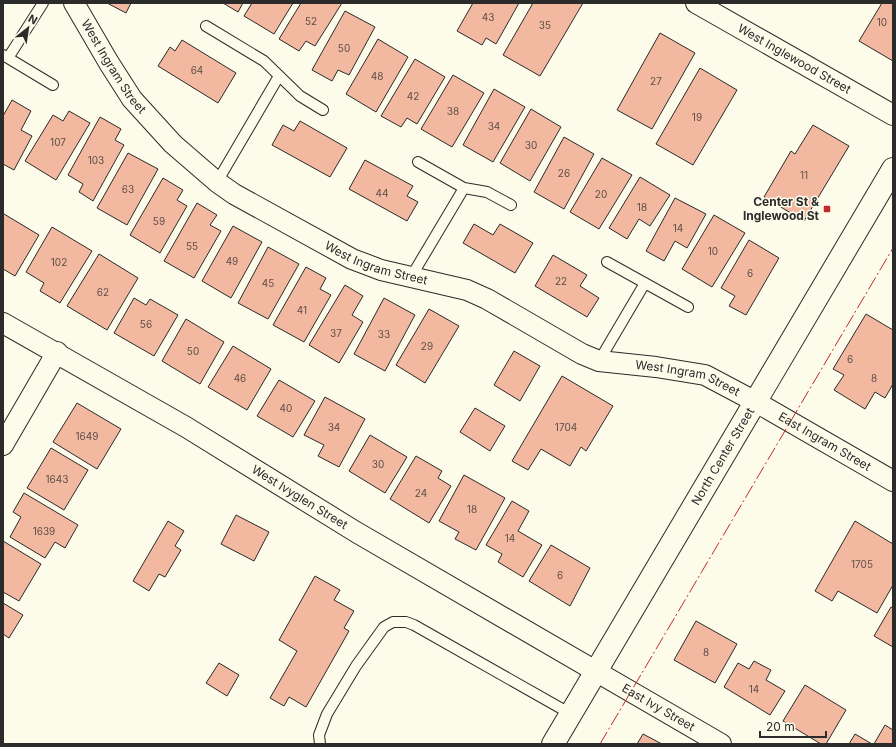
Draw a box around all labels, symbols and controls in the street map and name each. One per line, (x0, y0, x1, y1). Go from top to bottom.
north arrow (8, 8, 48, 48)
text: N (26, 11, 40, 27)
house number: 43 (482, 11, 494, 23)
house number: 52 (305, 15, 317, 27)
house number: 10 (877, 16, 887, 28)
street label: West Ingram Street (78, 17, 149, 116)
house number: 35 (539, 19, 551, 31)
street label: West Inglewood Street (735, 20, 854, 97)
house number: 50 (338, 42, 350, 54)
house number: 64 (191, 64, 203, 76)
house number: 48 (371, 70, 383, 82)
house number: 27 (650, 75, 662, 87)
house number: 42 (407, 90, 419, 102)
house number: 38 (447, 105, 459, 117)
house number: 19 (692, 111, 702, 123)
house number: 34 (488, 120, 500, 132)
house number: 107 (50, 136, 66, 148)
house number: 30 (525, 139, 537, 151)
house number: 103 (88, 154, 104, 166)
house number: 26 (558, 167, 570, 179)
house number: 11 (800, 169, 808, 181)
house number: 63 (122, 183, 134, 195)
house number: 44 (376, 187, 388, 199)
house number: 20 (595, 188, 607, 200)
place label: Center St & Inglewood St (743, 194, 820, 223)
house number: 18 (637, 201, 647, 213)
marker: Center St & Inglewood St (822, 204, 832, 214)
house number: 59 (153, 215, 165, 227)
house number: 14 (673, 222, 683, 234)
street label: West Ingram Street (322, 237, 429, 288)
house number: 55 (186, 240, 198, 252)
house number: 10 (708, 245, 718, 257)
house number: 49 (226, 255, 238, 267)
house number: 102 (51, 256, 67, 268)
house number: 6 (747, 267, 753, 279)
house number: 22 (555, 275, 567, 287)
house number: 45 (262, 277, 274, 289)
house number: 62 (97, 286, 109, 298)
house number: 41 (297, 304, 307, 316)
house number: 56 (140, 318, 152, 330)
house number: 37 (330, 327, 342, 339)
house number: 33 (378, 328, 390, 340)
house number: 29 (421, 340, 433, 352)
house number: 50 (187, 345, 199, 357)
house number: 6 (847, 353, 853, 365)
street label: West Ingram Street (635, 357, 743, 399)
house number: 46 (234, 372, 246, 384)
house number: 8 (871, 372, 877, 384)
house number: 40 (280, 402, 292, 414)
street label: North Center Street (688, 405, 757, 508)
street label: East Ingram Street (776, 409, 874, 474)
house number: 34 (328, 421, 340, 433)
house number: 1704 (555, 421, 577, 433)
house number: 1649 (76, 430, 98, 442)
house number: 30 (372, 458, 384, 470)
street label: West Ivyglen Street (249, 461, 351, 532)
house number: 1643 (46, 473, 68, 485)
house number: 24 (415, 487, 427, 499)
house number: 18 (467, 503, 477, 515)
house number: 1639 (33, 525, 55, 537)
house number: 14 (505, 532, 515, 544)
house number: 1705 (851, 558, 873, 570)
house number: 6 (557, 569, 563, 581)
house number: 8 (703, 646, 709, 658)
street label: East Ivy Street (620, 680, 698, 734)
house number: 14 (749, 683, 759, 695)
scale bar (760, 713, 826, 739)
text: 20 m (766, 719, 795, 734)

